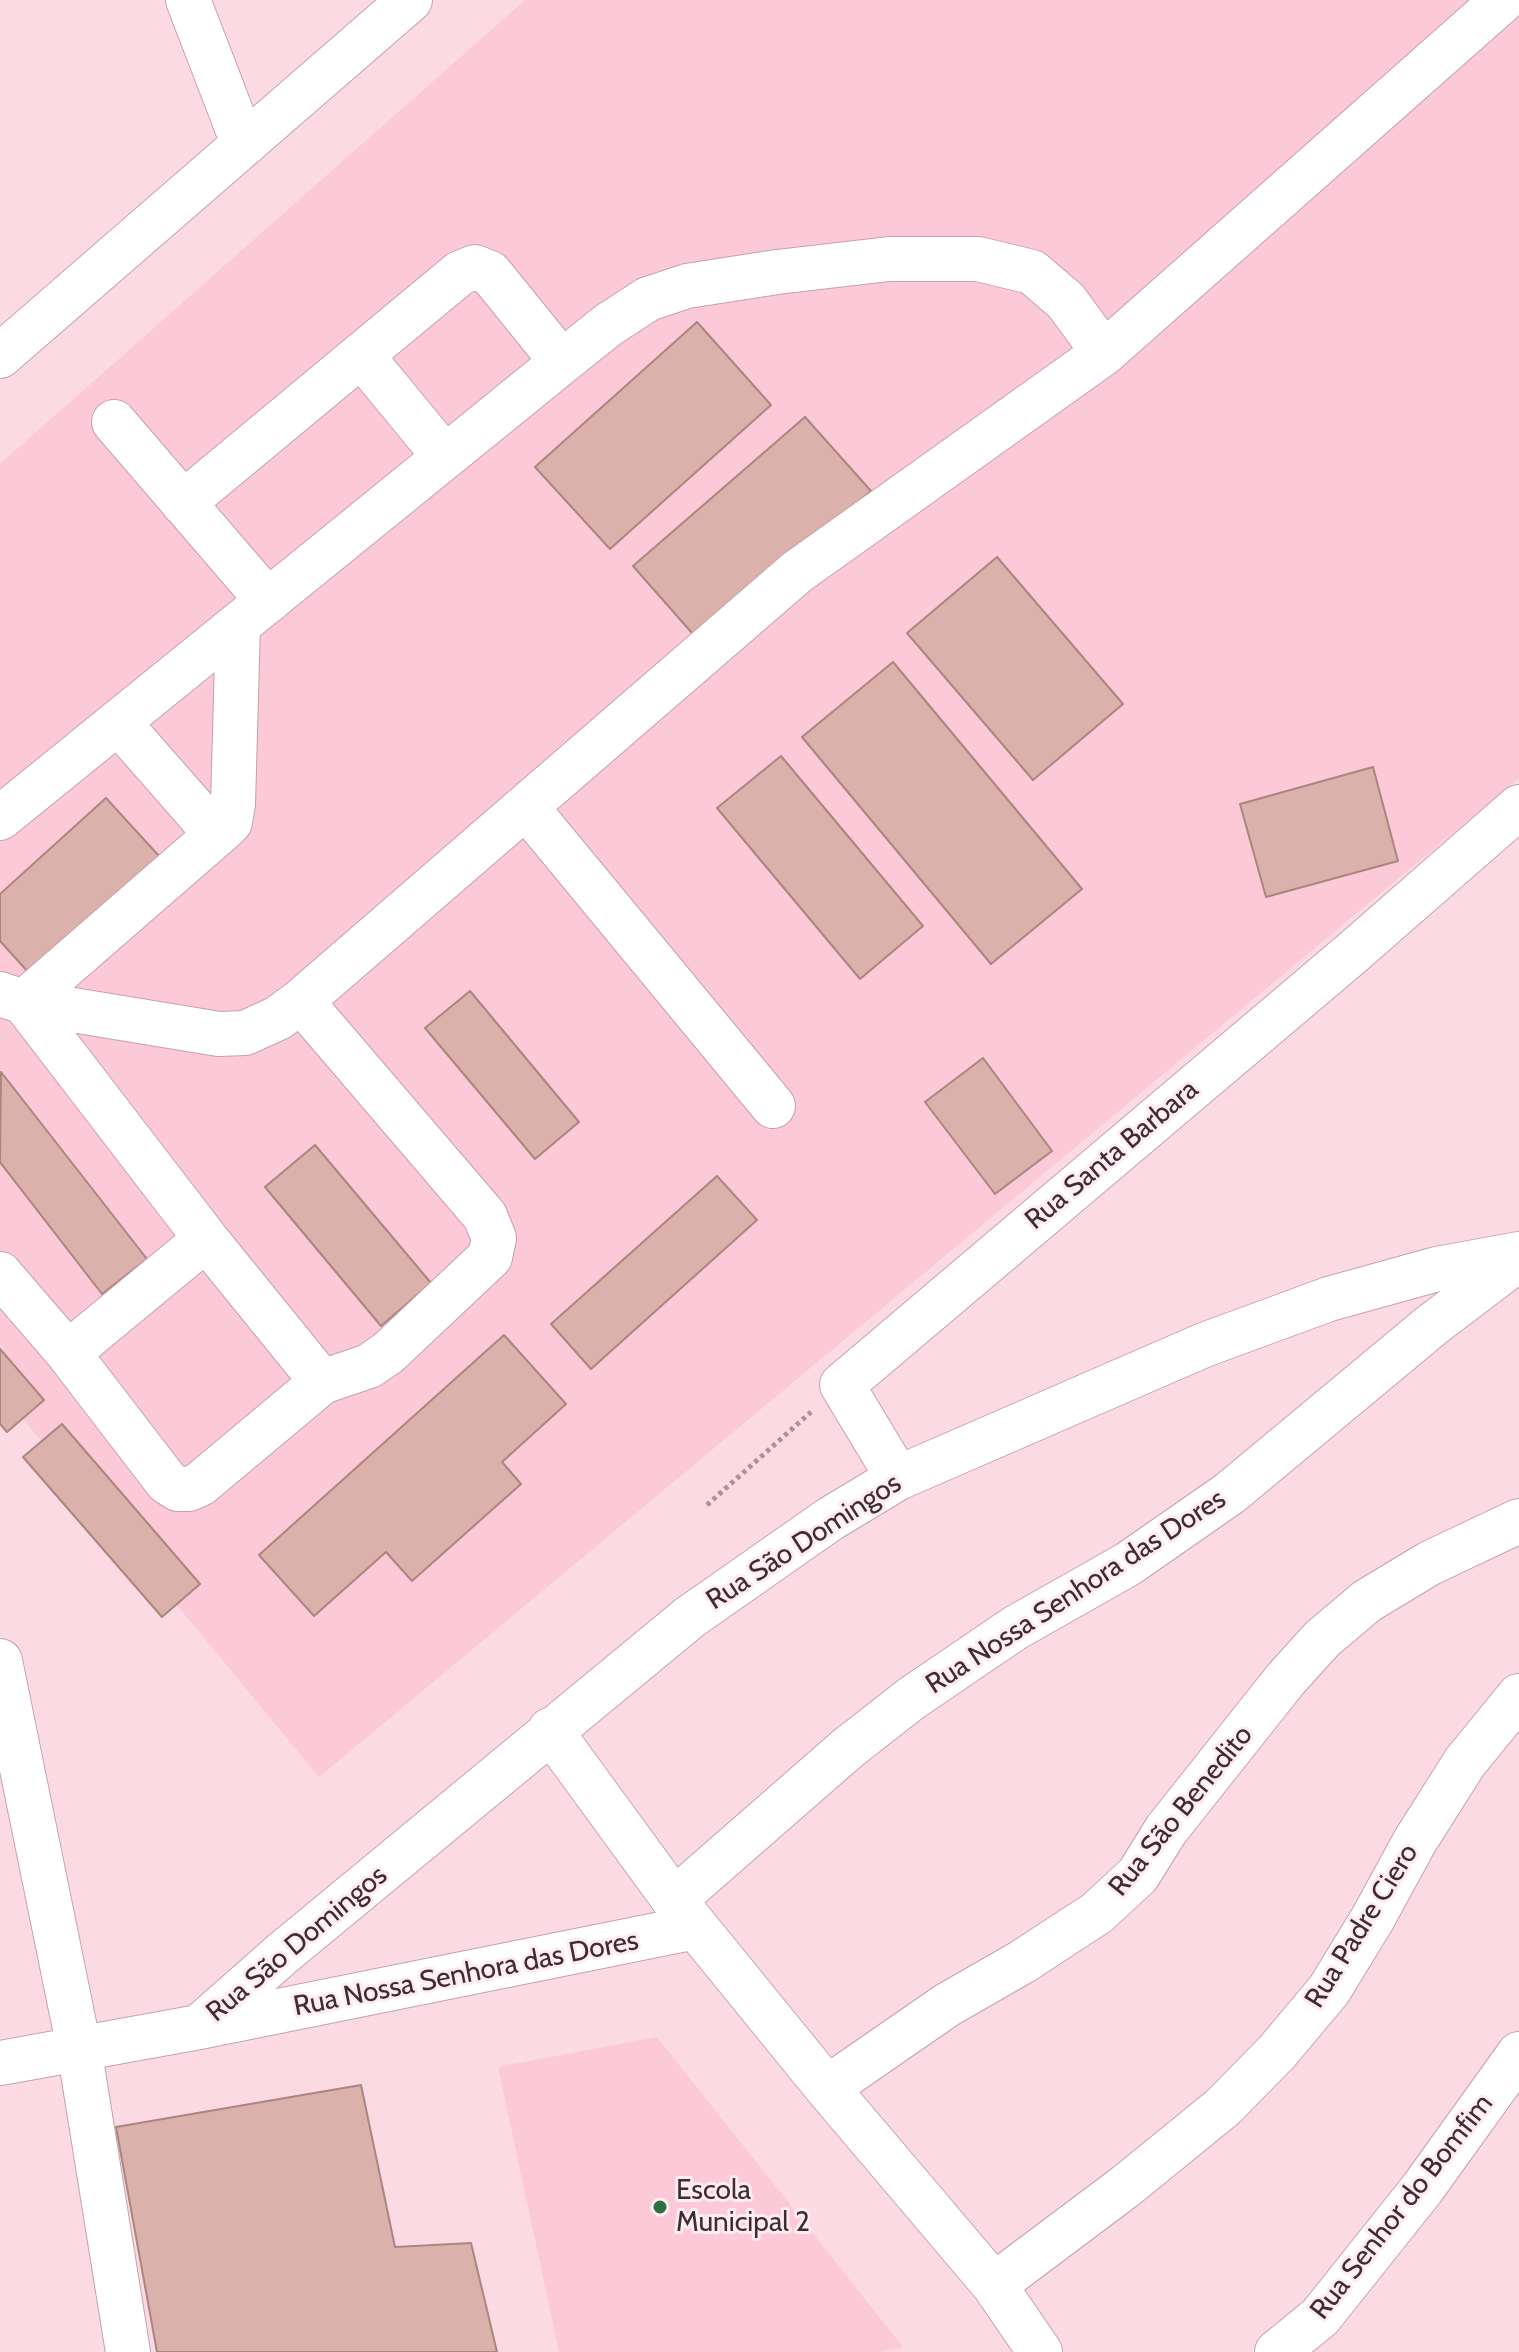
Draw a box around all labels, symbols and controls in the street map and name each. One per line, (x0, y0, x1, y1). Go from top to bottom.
street label: Rua Santa Barbara (1019, 1073, 1205, 1237)
street label: Rua São Domingos (700, 1467, 908, 1617)
street label: Rua Nossa Senhora das Dores (920, 1482, 1232, 1702)
street label: Rua São Benedito (1102, 1719, 1260, 1903)
street label: Rua Padre Ciero (1298, 1838, 1426, 2014)
street label: Rua São Domingos (200, 1859, 394, 2029)
street label: Rua Nossa Senhora das Dores (291, 1924, 641, 2024)
street label: Rua Senhor do Bomfim (1304, 2088, 1500, 2326)
place label: Escola Municipal 2 (676, 2174, 810, 2240)
marker: Escola Municipal 2 (651, 2198, 669, 2216)

